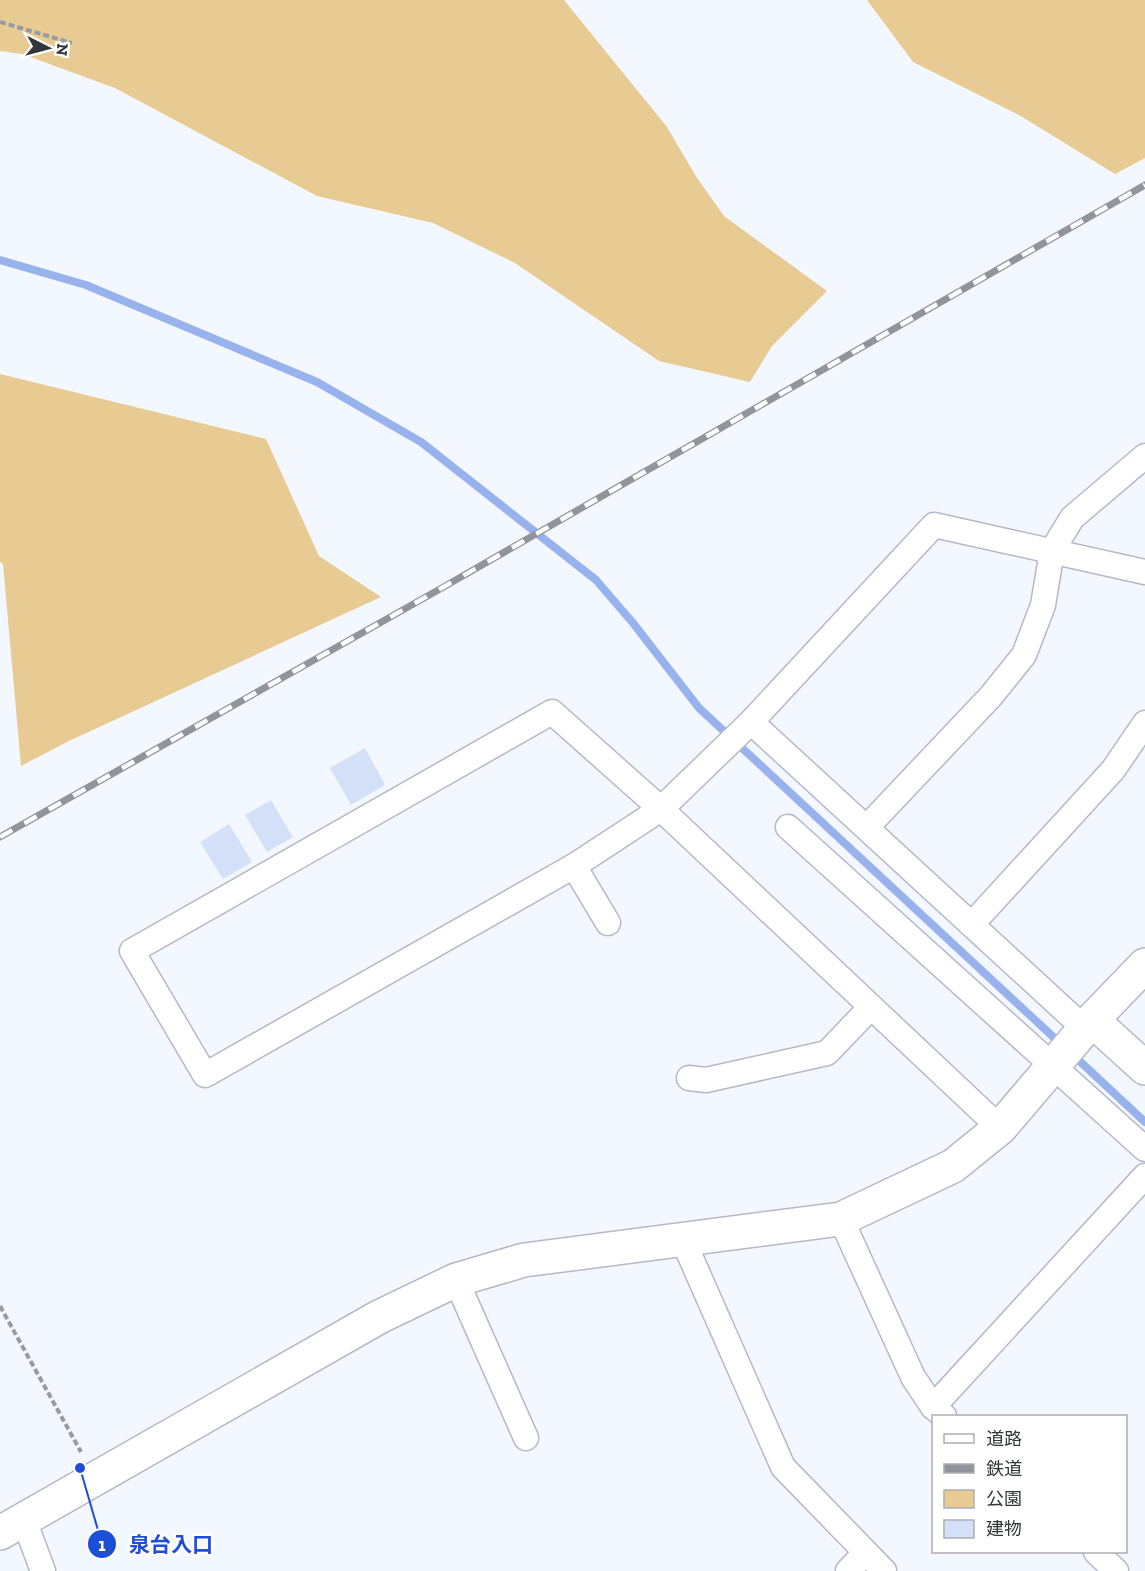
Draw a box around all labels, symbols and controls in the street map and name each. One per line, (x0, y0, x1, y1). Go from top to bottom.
north arrow (18, 18, 78, 78)
text: N (52, 42, 73, 57)
legend (932, 1415, 1127, 1553)
text: 道路 (986, 1428, 1022, 1450)
text: 鉄道 (986, 1458, 1022, 1480)
text: 公園 (986, 1488, 1022, 1510)
text: 建物 (986, 1518, 1022, 1540)
callout: 泉台入口 (87, 1525, 225, 1564)
text: 泉台入口 (129, 1532, 213, 1557)
text: 1 (98, 1534, 106, 1556)

